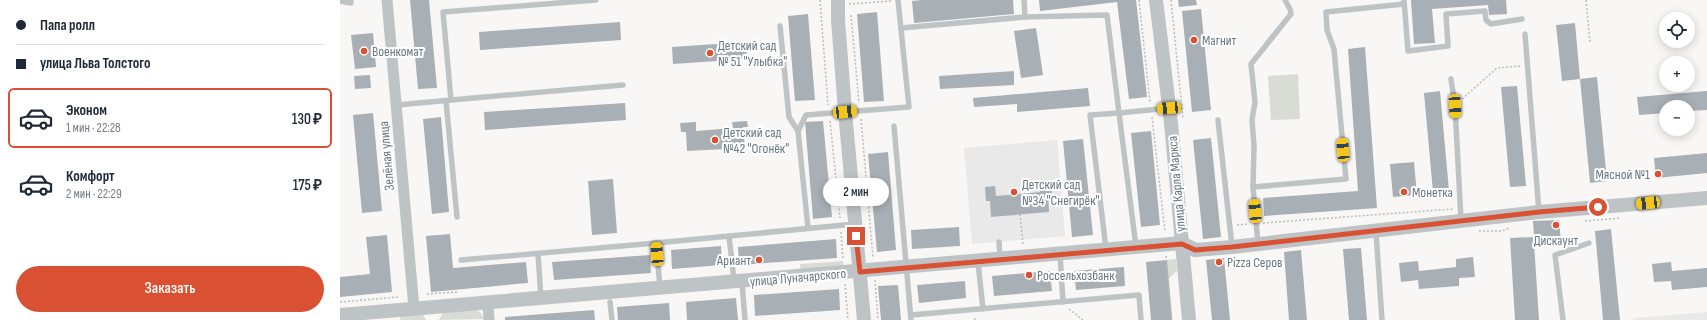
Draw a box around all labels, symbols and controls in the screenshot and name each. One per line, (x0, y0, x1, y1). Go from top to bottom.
map controls (1659, 12, 1695, 136)
button: locate (1659, 12, 1695, 48)
text: Папа ролл (40, 16, 95, 35)
place label: Магнит (1202, 32, 1237, 49)
marker: Магнит (1189, 35, 1199, 45)
place label: Детский сад № 51 "Улыбка" (718, 37, 787, 70)
place label: Военкомат (372, 43, 424, 60)
marker: Военкомат (359, 46, 369, 56)
marker: Детский сад № 51 "Улыбка" (705, 48, 715, 58)
text: улица Льва Толстого (40, 54, 151, 73)
button: + (1659, 56, 1695, 92)
car (1448, 94, 1462, 118)
icon: car (18, 100, 54, 136)
button: − (1659, 100, 1695, 136)
text: Эконом (66, 101, 107, 120)
car (1157, 101, 1181, 115)
car (832, 105, 858, 119)
text: 130 ₽ (292, 110, 322, 129)
text: 1 мин · 22:28 (66, 120, 121, 136)
street label: Зелёная улица (375, 120, 398, 191)
place label: Детский сад №42 "Огонёк" (723, 124, 789, 157)
marker: Детский сад №42 "Огонёк" (710, 135, 720, 145)
street label: улица Карла Маркса (1164, 135, 1189, 233)
car (1336, 138, 1350, 162)
icon: car (18, 166, 54, 202)
place label: Мясной №1 (1596, 166, 1650, 183)
text: Комфорт (66, 167, 115, 186)
marker: Мясной №1 (1653, 169, 1663, 179)
text: 175 ₽ (293, 176, 322, 195)
place label: Детский сад №34 "Снегирёк" (1022, 176, 1100, 209)
callout: 2 мин (823, 178, 889, 206)
text: 2 мин (843, 184, 869, 200)
place label: Монетка (1412, 184, 1453, 201)
text: 2 мин · 22:29 (66, 186, 122, 202)
marker: Детский сад №34 "Снегирёк" (1009, 187, 1019, 197)
marker: Монетка (1399, 187, 1409, 197)
car (1635, 196, 1661, 210)
route start (1589, 198, 1607, 216)
car (1248, 199, 1262, 223)
marker: Дискаунт (1551, 220, 1561, 230)
route end (847, 227, 865, 245)
place label: Дискаунт (1534, 232, 1579, 249)
car (650, 242, 664, 266)
place label: Ариант (716, 252, 751, 269)
place label: Pizza Серов (1227, 254, 1282, 271)
marker: Ариант (754, 255, 764, 265)
marker: Pizza Серов (1214, 257, 1224, 267)
street label: улица Луначарского (749, 265, 847, 290)
button: Заказать (16, 266, 324, 312)
place label: Россельхозбанк (1037, 267, 1115, 284)
marker: Россельхозбанк (1024, 270, 1034, 280)

